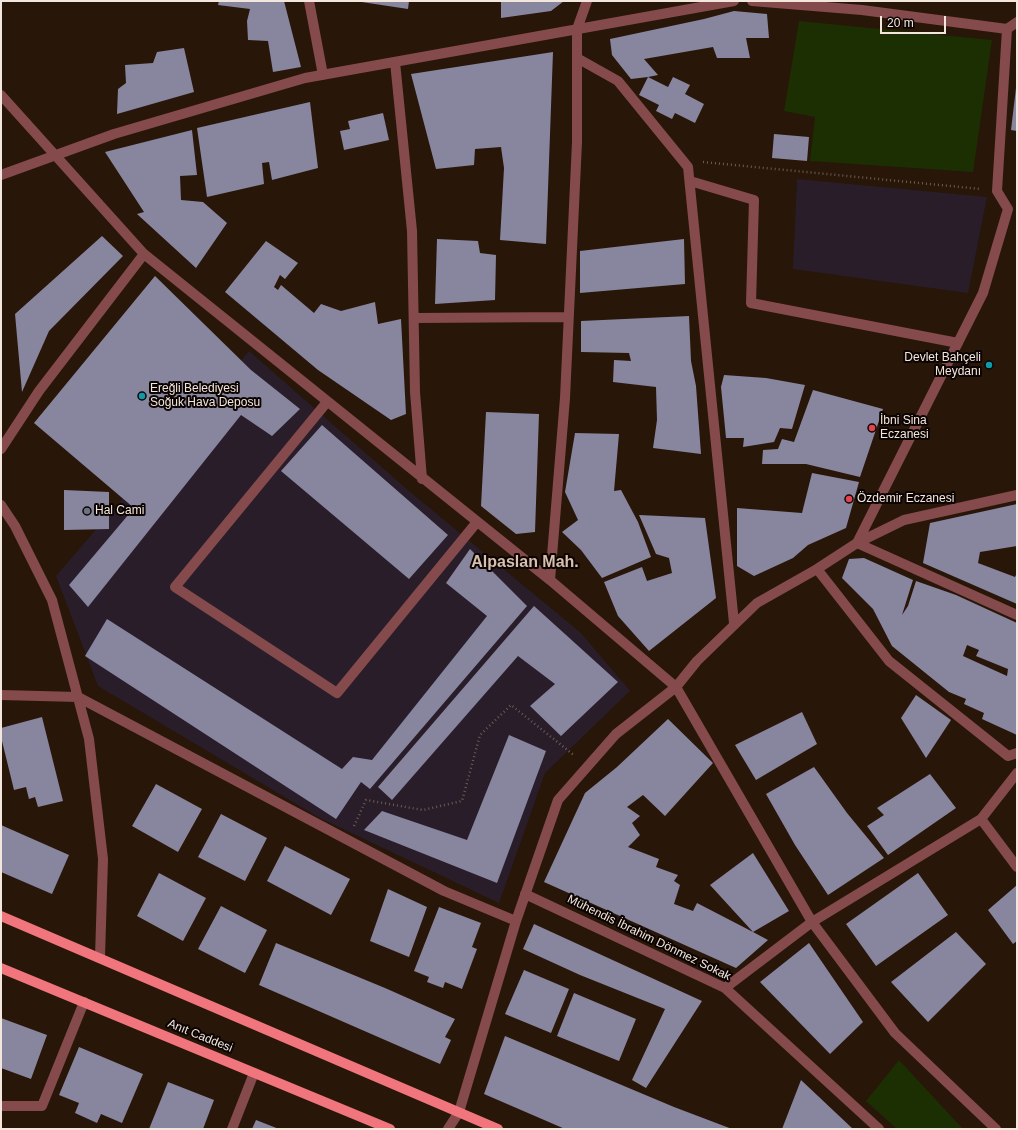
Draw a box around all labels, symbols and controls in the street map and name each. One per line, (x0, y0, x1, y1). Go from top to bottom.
scale bar (882, 8, 948, 34)
text: 20 m (887, 16, 914, 30)
place label: Devlet Bahçeli Meydanı (904, 351, 981, 379)
marker: Devlet Bahçeli Meydanı (984, 360, 994, 370)
place label: Ereğli Belediyesi Soğuk Hava Deposu (150, 382, 260, 410)
marker: Ereğli Belediyesi Soğuk Hava Deposu (137, 391, 147, 401)
place label: İbni Sina Eczanesi (880, 414, 929, 442)
marker: İbni Sina Eczanesi (867, 423, 877, 433)
place label: Özdemir Eczanesi (857, 492, 954, 506)
marker: Özdemir Eczanesi (844, 494, 854, 504)
place label: Hal Cami (95, 504, 144, 518)
marker: Hal Cami (82, 506, 92, 516)
district label: Alpaslan Mah. (471, 553, 579, 573)
street label: Mühendis İbrahim Dönmez Sokak (565, 892, 733, 984)
street label: Anıt Caddesi (165, 1016, 235, 1056)

